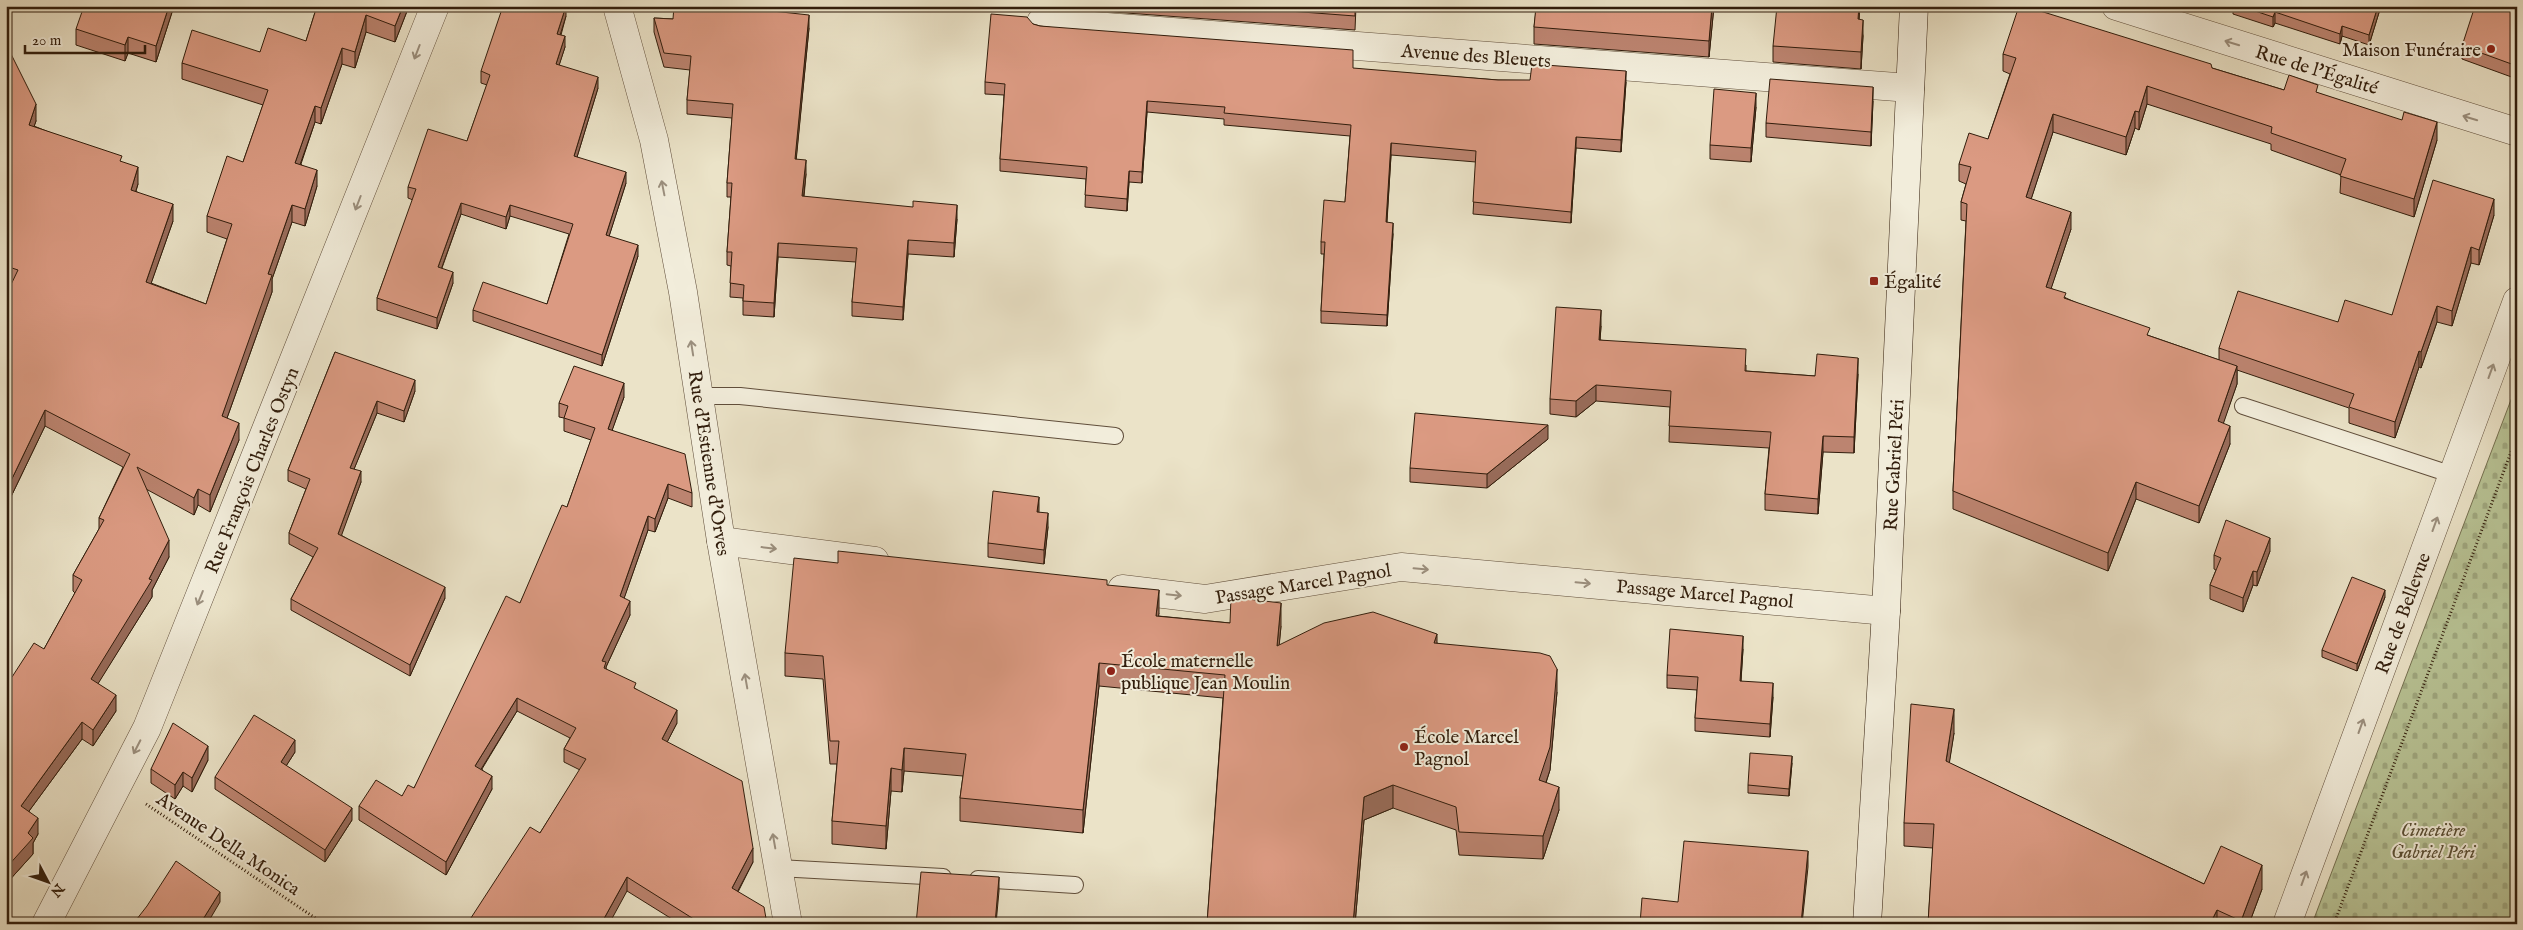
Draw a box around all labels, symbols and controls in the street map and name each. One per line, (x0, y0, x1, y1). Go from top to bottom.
scale bar (25, 22, 145, 54)
text: 20 m (32, 31, 62, 50)
one-way arrow (2224, 37, 2240, 47)
place label: Maison Funéraire (2342, 39, 2481, 63)
street label: Avenue des Bleuets (1399, 40, 1552, 74)
street label: Rue de l'Égalité (2252, 40, 2382, 101)
one-way arrow (412, 43, 421, 59)
marker: Maison Funéraire (2485, 43, 2497, 55)
one-way arrow (2463, 112, 2479, 122)
one-way arrow (658, 181, 668, 197)
one-way arrow (352, 195, 362, 210)
place label: Égalité (1884, 270, 1941, 295)
marker: Égalité (1868, 275, 1880, 287)
one-way arrow (687, 340, 697, 356)
street label: Rue François Charles Ostyn (200, 364, 305, 577)
one-way arrow (2487, 364, 2496, 380)
street label: Rue d'Estienne d'Orves (682, 369, 735, 558)
street label: Rue Gabriel Péri (1880, 399, 1910, 532)
one-way arrow (2431, 517, 2440, 532)
one-way arrow (761, 543, 777, 553)
street label: Rue de Bellevue (2371, 549, 2437, 678)
street label: Passage Marcel Pagnol (1214, 559, 1394, 611)
one-way arrow (1413, 564, 1429, 573)
street label: Passage Marcel Pagnol (1615, 575, 1795, 615)
one-way arrow (1574, 578, 1590, 587)
one-way arrow (195, 589, 204, 605)
one-way arrow (1165, 590, 1181, 600)
place label: École maternelle publique Jean Moulin (1121, 649, 1290, 696)
marker: École maternelle publique Jean Moulin (1105, 665, 1117, 677)
one-way arrow (741, 673, 751, 689)
one-way arrow (2357, 718, 2366, 734)
place label: École Marcel Pagnol (1414, 725, 1519, 772)
one-way arrow (132, 740, 142, 755)
marker: École Marcel Pagnol (1398, 741, 1410, 753)
street label: Avenue Della Monica (151, 787, 305, 902)
park label: Cimetière Gabriel Péri (2391, 819, 2477, 865)
one-way arrow (768, 834, 778, 850)
north arrow (22, 858, 72, 908)
one-way arrow (2300, 871, 2309, 886)
text: N (46, 879, 68, 900)

